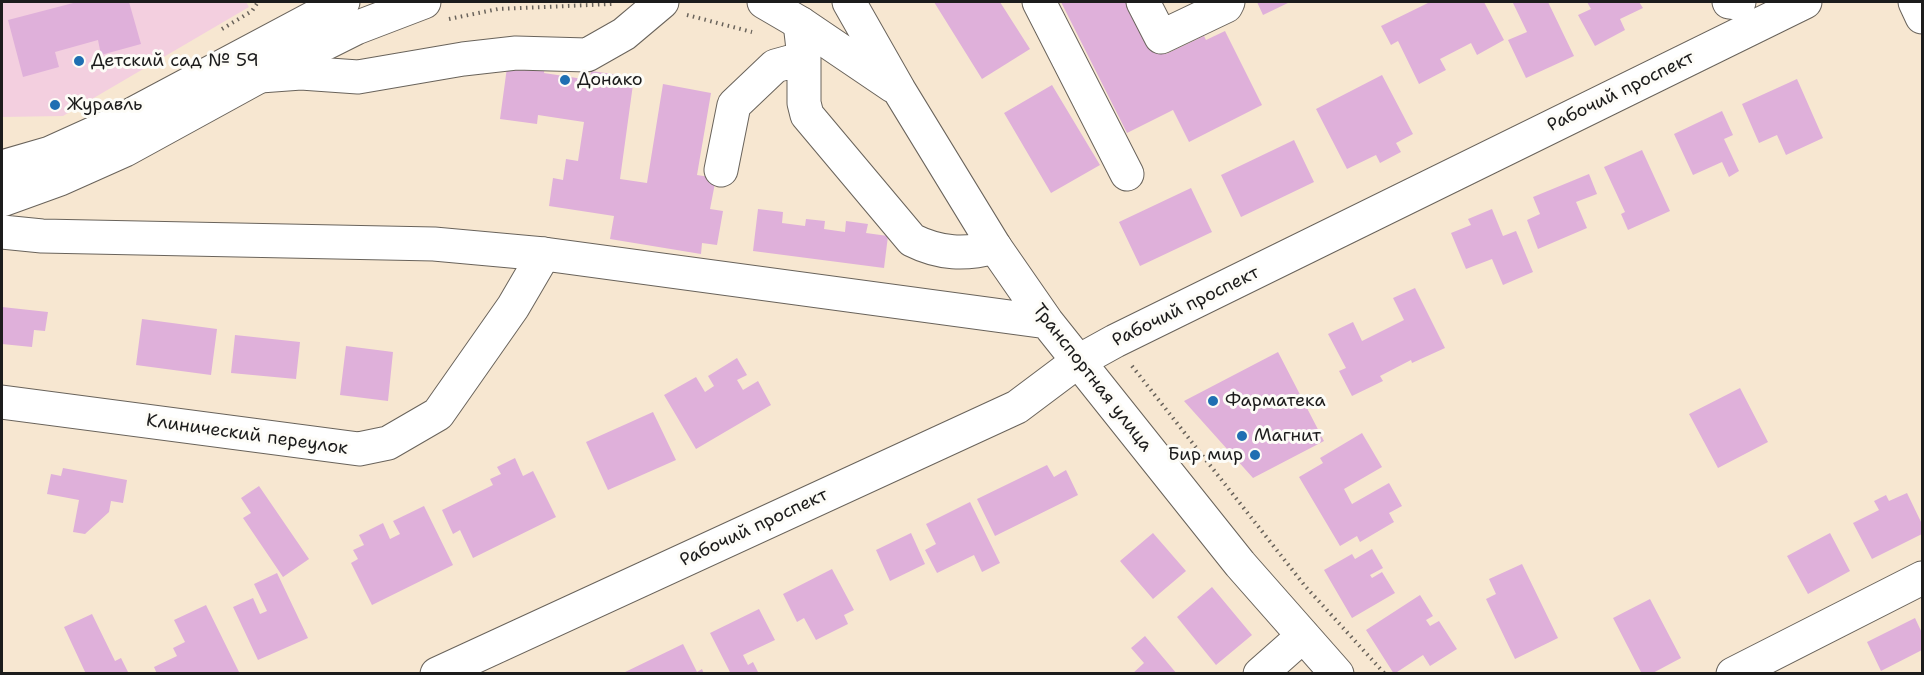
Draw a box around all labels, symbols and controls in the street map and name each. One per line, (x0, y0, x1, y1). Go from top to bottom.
street label: Рабочий проспект (1544, 47, 1698, 137)
place label: Детский сад № 59 (91, 50, 259, 72)
marker: Детский сад № 59 (72, 54, 86, 68)
place label: Донако (577, 69, 643, 91)
marker: Донако (558, 73, 572, 87)
place label: Журавль (67, 94, 142, 116)
marker: Журавль (48, 98, 62, 112)
street label: Рабочий проспект (1109, 262, 1263, 352)
street label: Транспортная улица (1028, 300, 1156, 456)
place label: Фарматека (1225, 390, 1326, 412)
marker: Фарматека (1206, 394, 1220, 408)
street label: Клинический переулок (145, 410, 349, 460)
place label: Магнит (1254, 425, 1321, 447)
marker: Магнит (1235, 429, 1249, 443)
place label: Бир мир (1168, 444, 1243, 466)
marker: Бир мир (1248, 448, 1262, 462)
street label: Рабочий проспект (677, 484, 831, 572)

